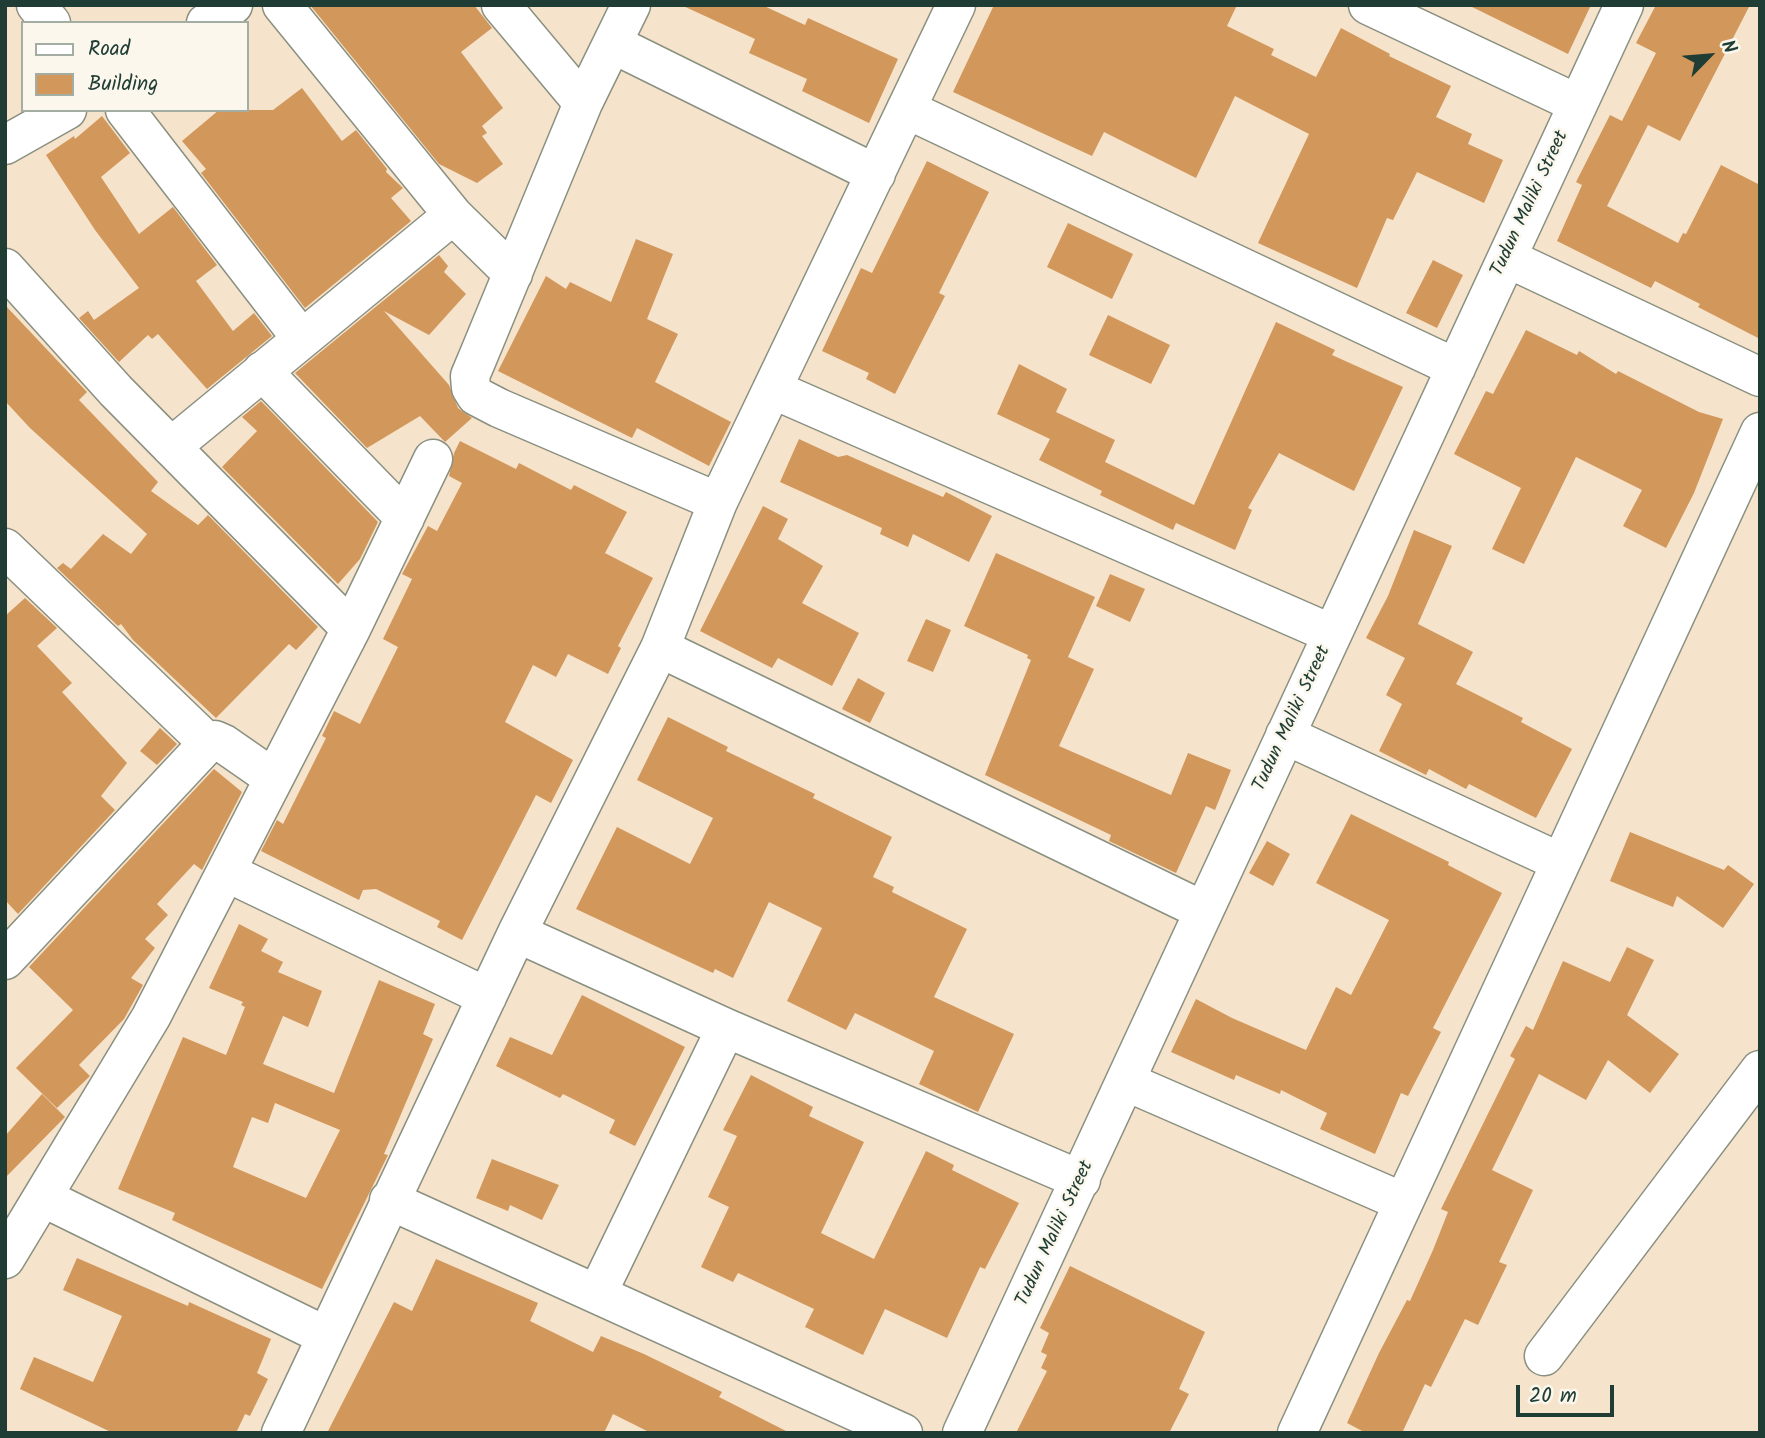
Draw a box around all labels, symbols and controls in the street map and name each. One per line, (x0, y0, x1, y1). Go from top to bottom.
legend (21, 21, 248, 112)
north arrow (1674, 21, 1744, 91)
text: Road (88, 33, 130, 66)
text: N (1712, 35, 1744, 59)
text: Building (88, 68, 158, 101)
street label: Tudun Maliki Street (1487, 128, 1575, 280)
street label: Tudun Maliki Street (1249, 643, 1337, 795)
street label: Tudun Maliki Street (1012, 1158, 1100, 1310)
scale bar (1520, 1372, 1618, 1416)
text: 20 m (1529, 1380, 1577, 1413)

